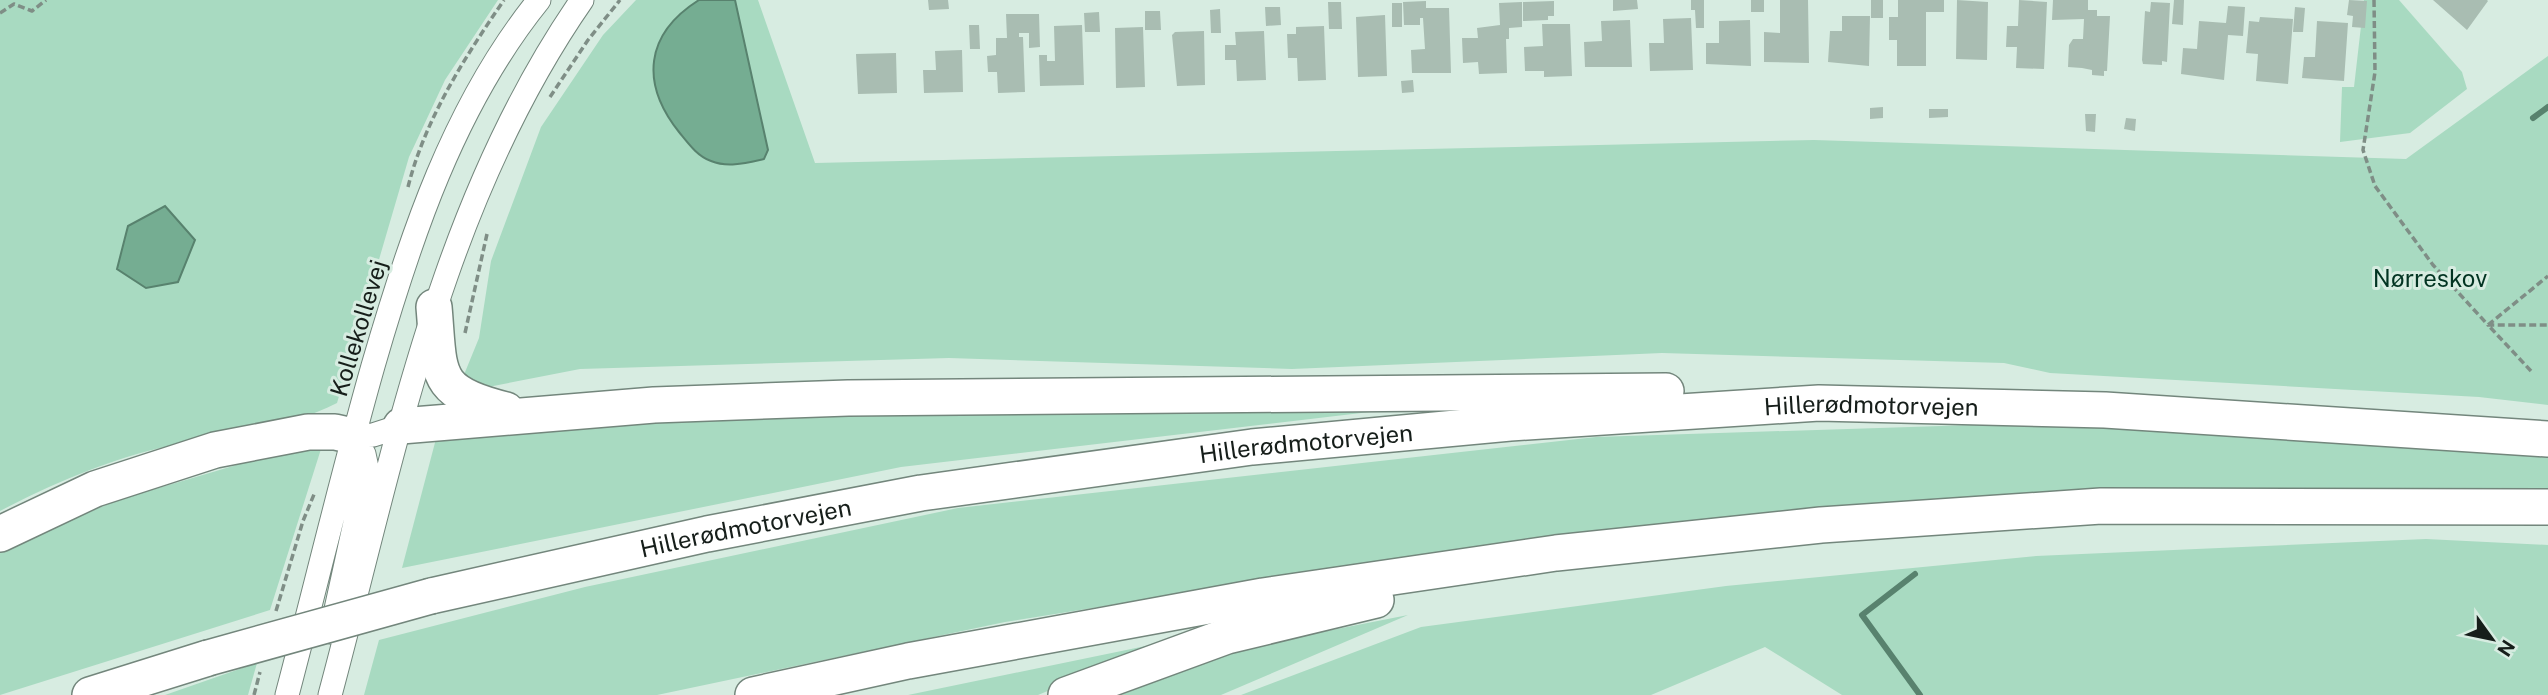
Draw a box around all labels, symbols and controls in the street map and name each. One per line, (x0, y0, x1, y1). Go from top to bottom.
street label: Kollekollevej (324, 256, 392, 400)
park label: Nørreskov (2373, 264, 2487, 292)
street label: Hillerødmotorvejen (1763, 389, 1979, 421)
street label: Hillerødmotorvejen (1197, 418, 1414, 468)
street label: Hillerødmotorvejen (637, 493, 854, 563)
north arrow (2457, 604, 2527, 674)
text: N (2493, 636, 2520, 660)

